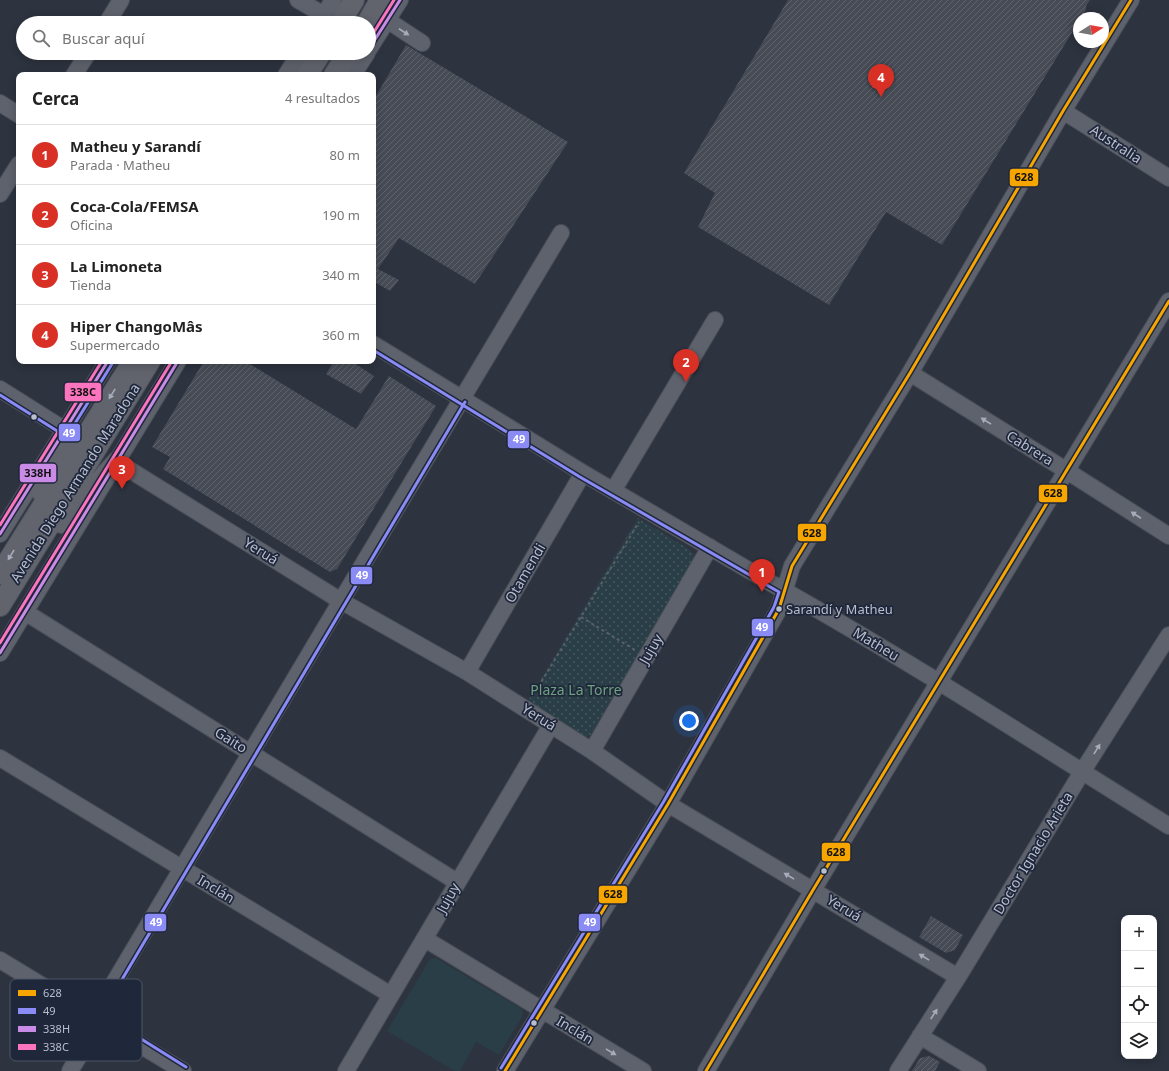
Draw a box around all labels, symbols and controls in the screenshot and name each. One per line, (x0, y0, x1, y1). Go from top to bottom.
north arrow (1073, 12, 1109, 48)
search box (16, 16, 376, 60)
icon: search (30, 27, 52, 49)
text: Buscar aquí (62, 28, 145, 48)
one-way arrow (399, 28, 409, 36)
pin: 4 (868, 64, 894, 97)
text: Cerca (32, 87, 79, 110)
text: 4 resultados (285, 89, 360, 107)
street label: Australia (1087, 120, 1146, 167)
text: Matheu y Sarandí (70, 136, 201, 156)
text: 1 (41, 146, 49, 164)
text: 80 m (330, 146, 360, 164)
text: Parada · Matheu (70, 156, 170, 174)
line badge: 628 (1009, 168, 1039, 187)
text: 628 (1015, 169, 1033, 184)
text: Coca-Cola/FEMSA (70, 196, 199, 216)
text: 2 (41, 206, 49, 224)
text: 190 m (322, 206, 360, 224)
text: Oficina (70, 216, 113, 234)
text: La Limoneta (70, 256, 162, 276)
text: 3 (41, 266, 49, 284)
text: 340 m (322, 266, 360, 284)
text: Tienda (70, 276, 111, 294)
text: Hiper ChangoMâs (70, 316, 203, 336)
text: 4 (41, 326, 49, 344)
text: 360 m (322, 326, 360, 344)
text: Supermercado (70, 336, 160, 354)
pin: 2 (673, 349, 699, 382)
street label: Avenida Diego Armando Maradona (5, 380, 144, 586)
line badge: 338C (64, 382, 102, 402)
text: 338C (70, 384, 96, 399)
one-way arrow (108, 389, 116, 399)
unlabelled marker (29, 412, 39, 422)
one-way arrow (981, 417, 991, 425)
line badge: 49 (58, 423, 81, 442)
text: 49 (63, 425, 75, 440)
street label: Cabrera (1003, 426, 1057, 469)
line badge: 49 (507, 430, 530, 449)
text: 49 (513, 431, 525, 446)
pin: 3 (109, 456, 135, 489)
line badge: 338H (19, 463, 57, 483)
text: 338H (24, 465, 52, 480)
line badge: 628 (1038, 484, 1068, 503)
text: 628 (1044, 485, 1062, 500)
one-way arrow (1131, 511, 1141, 519)
line badge: 628 (797, 523, 827, 542)
text: 628 (803, 525, 821, 540)
street label: Yeruá (240, 533, 282, 569)
street label: Otamendi (500, 540, 549, 606)
one-way arrow (8, 549, 15, 561)
pin: 1 (749, 559, 775, 592)
line badge: 49 (350, 566, 373, 585)
text: 49 (356, 567, 368, 582)
place label: Sarandí y Matheu (786, 600, 893, 618)
marker: Sarandí y Matheu (774, 604, 784, 614)
line badge: 49 (751, 618, 774, 637)
text: 49 (756, 619, 768, 634)
street label: Matheu (850, 622, 903, 665)
street label: Jujuy (633, 629, 667, 669)
park label: Plaza La Torre (530, 680, 622, 699)
street label: Yeruá (518, 699, 560, 735)
your location (679, 711, 699, 731)
street label: Gaito (211, 722, 251, 757)
one-way arrow (1093, 744, 1101, 754)
street label: Doctor Ignacio Arieta (988, 788, 1077, 918)
line badge: 628 (821, 842, 851, 862)
text: 628 (827, 844, 845, 859)
unlabelled marker (819, 866, 829, 876)
street label: Inclán (194, 870, 238, 907)
one-way arrow (783, 872, 795, 879)
street label: Jujuy (431, 878, 464, 918)
line badge: 628 (598, 885, 628, 904)
text: 628 (604, 886, 622, 901)
street label: Yeruá (823, 890, 865, 925)
line badge: 49 (144, 913, 167, 932)
line badge: 49 (578, 913, 601, 932)
text: 49 (150, 914, 162, 929)
text: 49 (584, 914, 596, 929)
map controls (1121, 915, 1157, 1059)
button: + (1121, 915, 1157, 951)
button: − (1121, 951, 1157, 987)
one-way arrow (919, 953, 929, 961)
legend (10, 979, 142, 1061)
text: 628 (43, 985, 62, 1000)
button: locate (1121, 987, 1157, 1023)
text: 49 (43, 1003, 56, 1018)
one-way arrow (930, 1009, 938, 1019)
street label: Inclán (553, 1011, 597, 1048)
unlabelled marker (529, 1018, 539, 1028)
text: 338H (43, 1021, 70, 1036)
button: layers (1121, 1023, 1157, 1059)
text: 338C (43, 1039, 69, 1054)
one-way arrow (606, 1048, 616, 1056)

